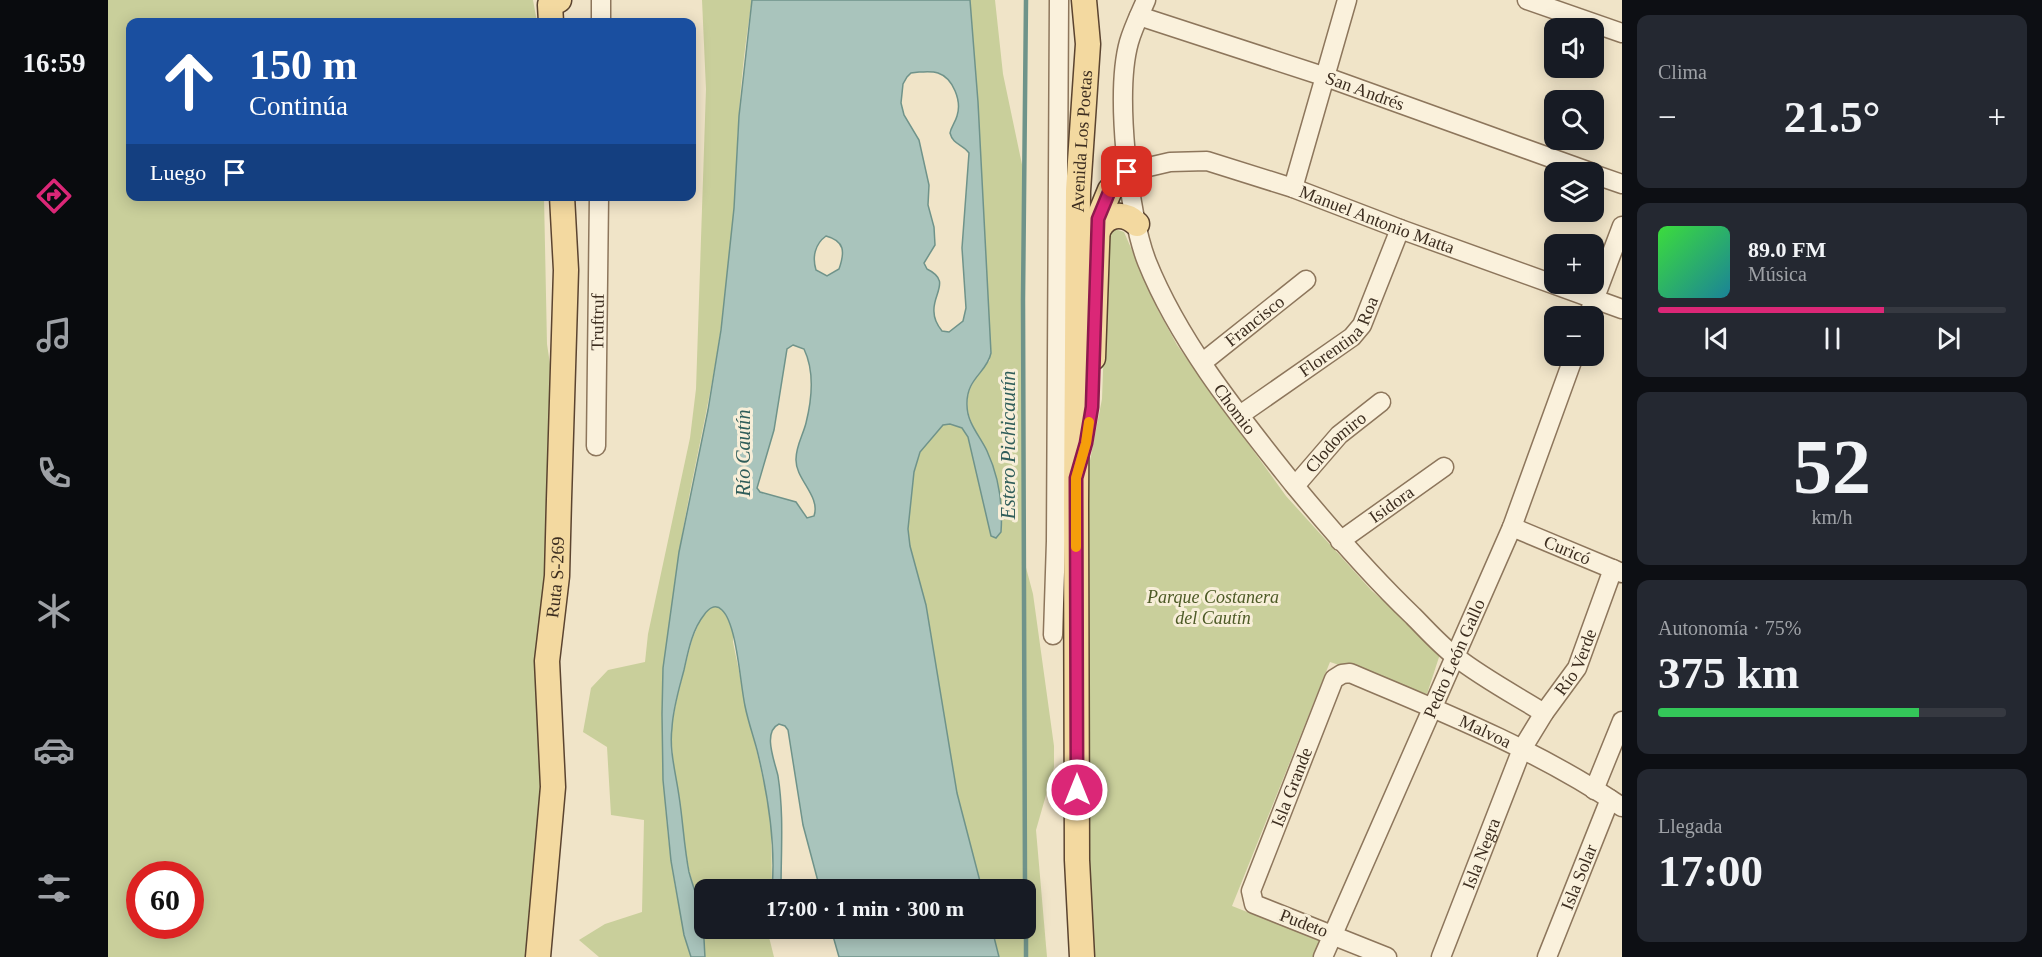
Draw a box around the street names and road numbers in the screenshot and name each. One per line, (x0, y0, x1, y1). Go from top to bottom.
street label: San Andrés (1323, 68, 1407, 114)
street label: Avenida Los Poetas (1068, 69, 1096, 213)
street label: Manuel Antonio Matta (1297, 181, 1457, 258)
street label: Francisco (1221, 291, 1288, 351)
street label: Truftruf (587, 293, 608, 351)
street label: Florentina Roa (1295, 294, 1382, 381)
street label: Chomio (1209, 380, 1260, 438)
street label: Clodomiro (1301, 408, 1370, 477)
street label: Isidora (1365, 482, 1418, 527)
street label: Curicó (1541, 531, 1594, 569)
street label: Ruta S-269 (542, 536, 568, 619)
street label: Pedro León Gallo (1419, 596, 1489, 721)
street label: Río Verde (1550, 626, 1600, 699)
street label: Malvoa (1456, 711, 1514, 752)
street label: Isla Grande (1267, 745, 1316, 830)
street label: Isla Negra (1458, 815, 1504, 892)
street label: Isla Solar (1557, 842, 1601, 913)
street label: Pudeto (1277, 905, 1331, 941)

